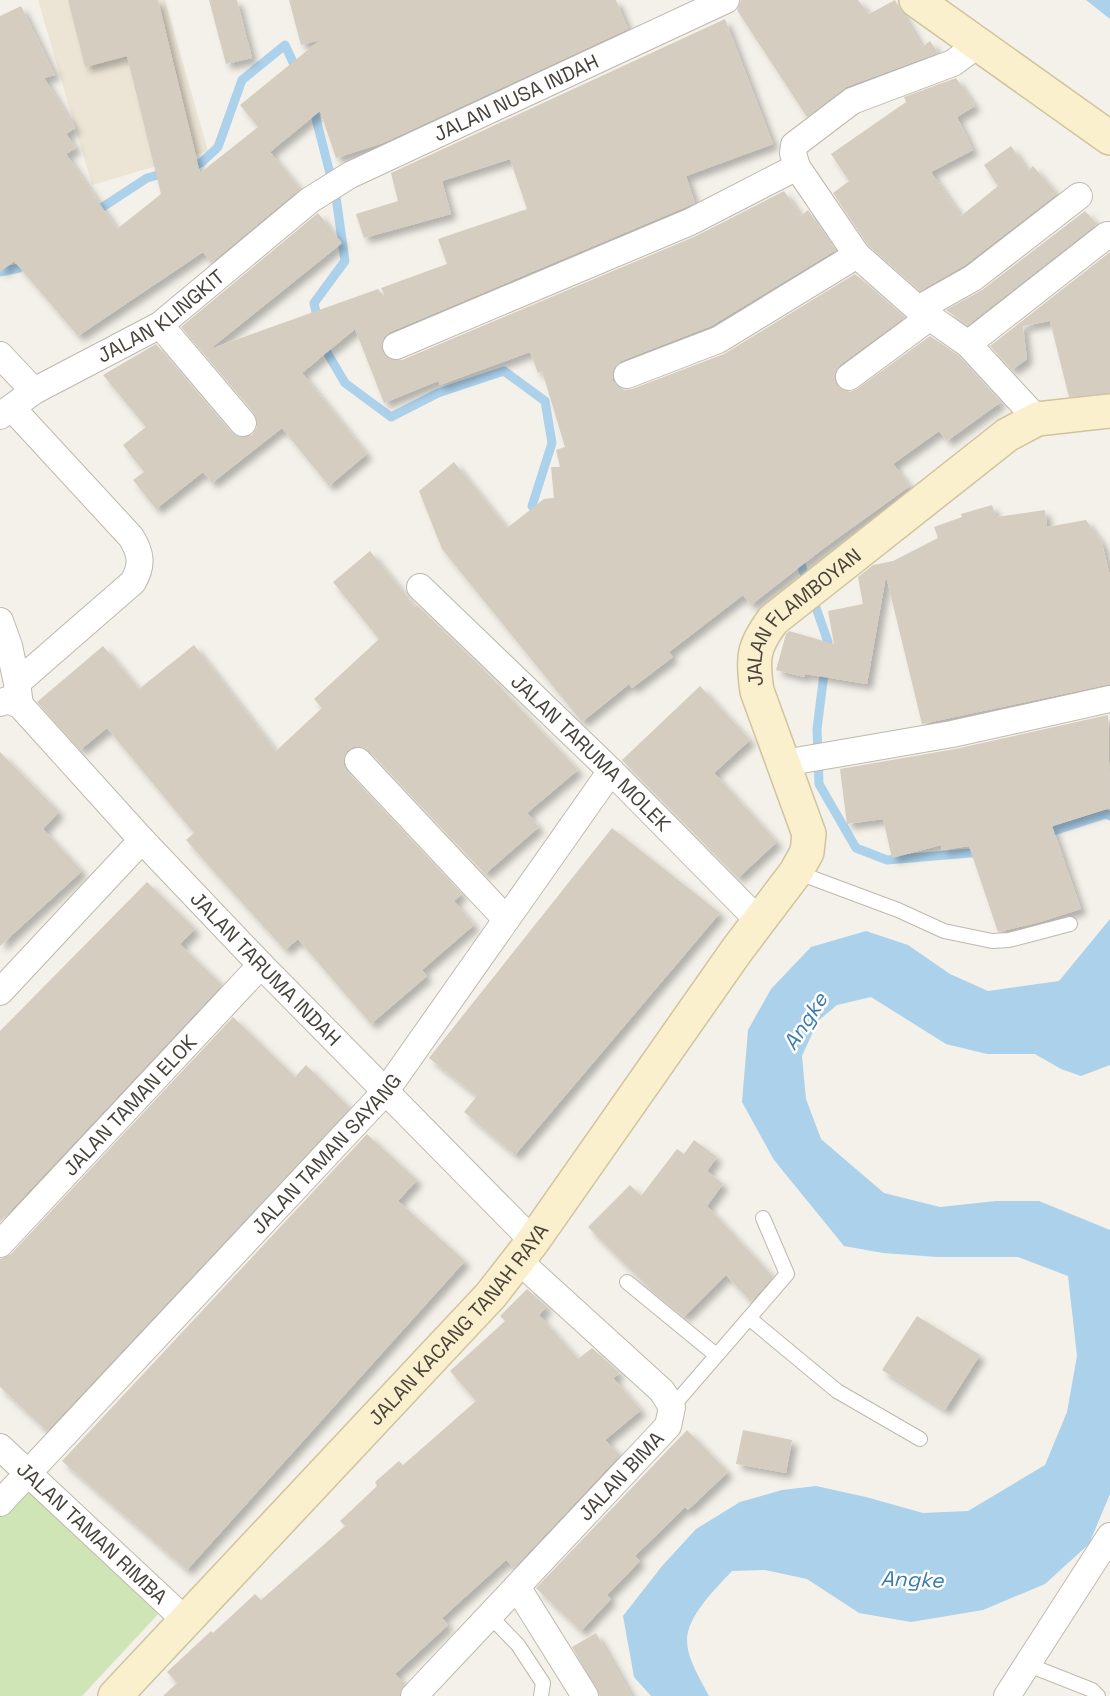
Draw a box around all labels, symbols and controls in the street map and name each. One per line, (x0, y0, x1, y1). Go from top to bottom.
street label: JALAN NUSA INDAH (429, 48, 603, 147)
street label: JALAN KLINGKIT (93, 264, 230, 369)
street label: JALAN FLAMBOYAN (741, 542, 866, 688)
street label: JALAN TARUMA MOLEK (505, 669, 676, 837)
street label: JALAN TARUMA INDAH (185, 886, 347, 1052)
water label: Angke (777, 986, 834, 1055)
street label: JALAN TAMAN ELOK (57, 1029, 202, 1181)
street label: JALAN TAMAN SAYANG (246, 1068, 407, 1240)
street label: JALAN KACANG TANAH RAYA (362, 1218, 554, 1431)
street label: JALAN BIMA (572, 1425, 670, 1526)
street label: JALAN TAMAN RIMBA (11, 1456, 173, 1610)
water label: Angke (880, 1564, 945, 1594)

